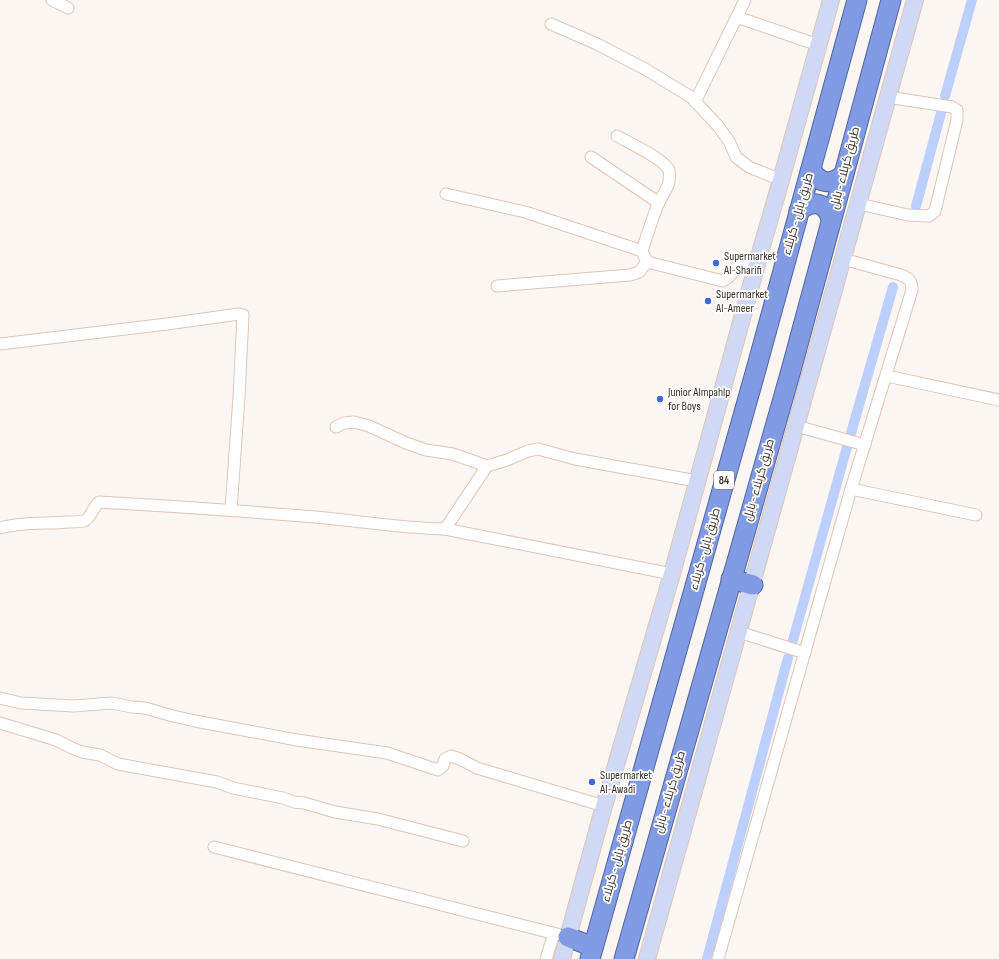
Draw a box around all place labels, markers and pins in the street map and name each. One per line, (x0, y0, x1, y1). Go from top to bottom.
place label: Supermarket Al-Sharifi (723, 249, 776, 278)
marker: Supermarket Al-Sharifi (711, 258, 721, 268)
place label: Supermarket Al-Ameer (715, 287, 768, 316)
marker: Supermarket Al-Ameer (703, 296, 713, 306)
place label: Junior Almpahlp for Boys (667, 385, 730, 414)
marker: Junior Almpahlp for Boys (655, 394, 665, 404)
place label: Supermarket Al-Awadi (599, 768, 652, 797)
marker: Supermarket Al-Awadi (587, 777, 597, 787)

